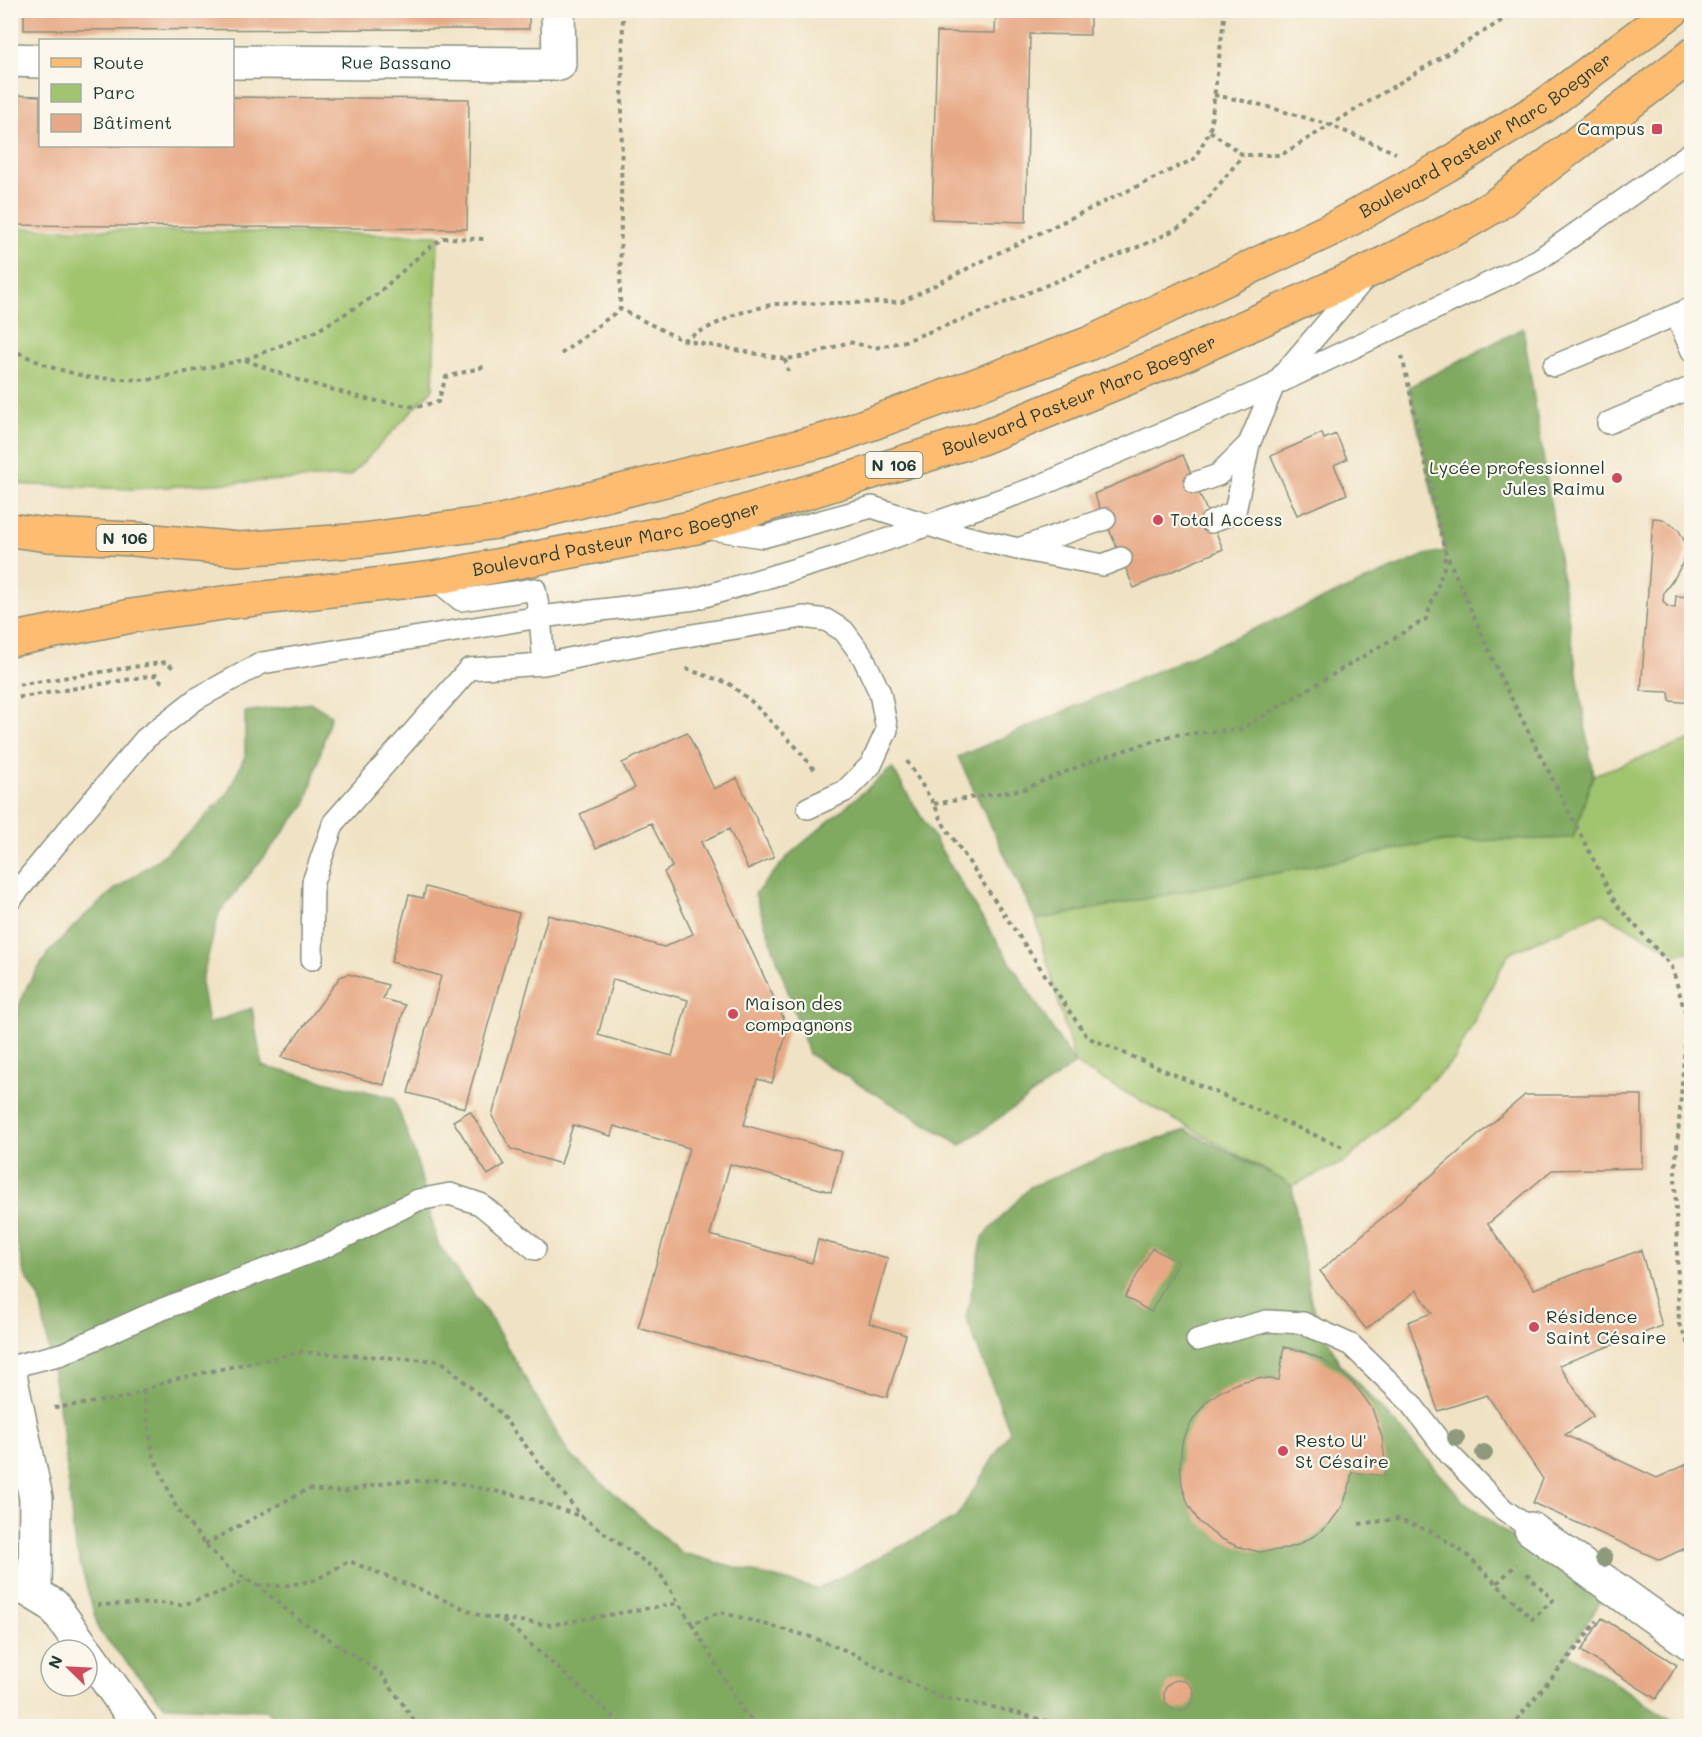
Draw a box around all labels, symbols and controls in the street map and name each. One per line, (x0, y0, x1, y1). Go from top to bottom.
legend (39, 39, 234, 147)
street label: Boulevard Pasteur Marc Boegner (1354, 47, 1616, 223)
text: Route (93, 50, 144, 74)
street label: Rue Bassano (341, 50, 451, 74)
text: Parc (93, 80, 135, 104)
text: Bâtiment (93, 110, 172, 134)
place label: Campus (1577, 116, 1645, 140)
marker: Campus (1650, 122, 1664, 136)
street label: Boulevard Pasteur Marc Boegner (939, 329, 1220, 460)
road number: N 106 (866, 452, 922, 478)
place label: Lycée professionnel Jules Raimu (1429, 455, 1605, 500)
marker: Lycée professionnel Jules Raimu (1610, 471, 1624, 485)
street label: Boulevard Pasteur Marc Boegner (470, 495, 762, 581)
place label: Total Access (1170, 507, 1282, 531)
marker: Total Access (1151, 513, 1165, 527)
road number: N 106 (96, 525, 154, 551)
place label: Maison des compagnons (745, 991, 853, 1036)
marker: Maison des compagnons (726, 1007, 740, 1021)
place label: Résidence Saint Césaire (1546, 1304, 1667, 1349)
marker: Résidence Saint Césaire (1527, 1320, 1541, 1334)
place label: Resto U' St Césaire (1295, 1428, 1389, 1473)
marker: Resto U' St Césaire (1276, 1444, 1290, 1458)
north arrow (39, 1638, 99, 1698)
text: N (43, 1652, 67, 1672)

